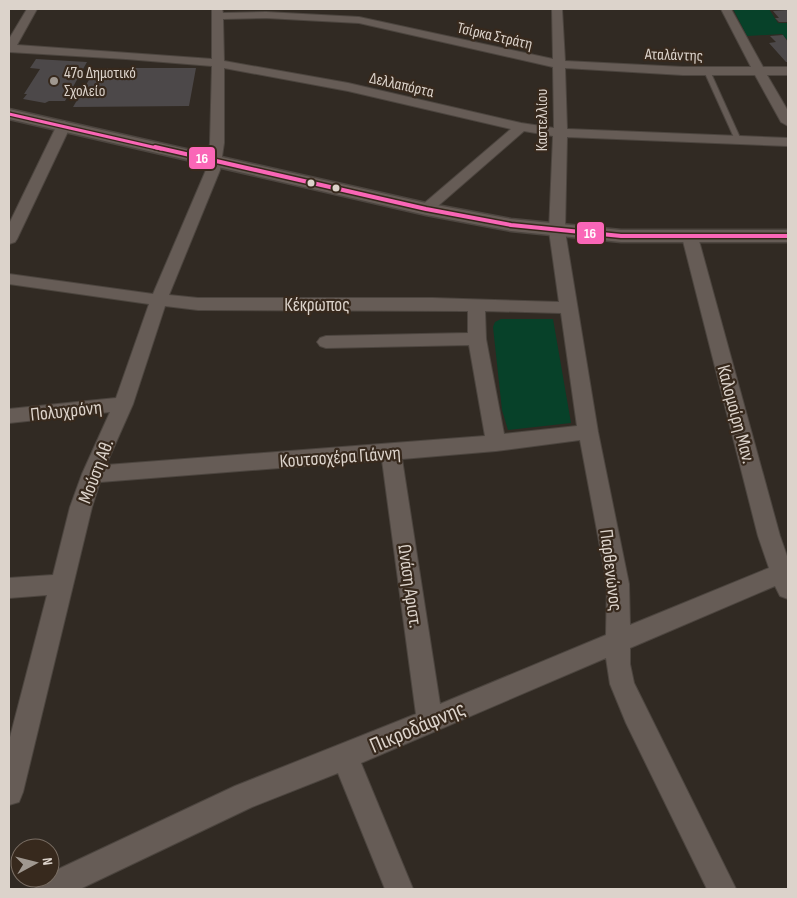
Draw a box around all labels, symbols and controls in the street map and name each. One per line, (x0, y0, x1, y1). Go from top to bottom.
street label: Τσίρκα Στράτη (455, 19, 534, 54)
street label: Αταλάντης (644, 45, 703, 66)
place label: 47ο Δημοτικό Σχολείο (64, 64, 136, 101)
street label: Δελλαπόρτα (368, 69, 436, 102)
marker: 47ο Δημοτικό Σχολείο (48, 75, 60, 87)
street label: Καστελλίου (533, 89, 552, 151)
line badge: 16 (188, 146, 216, 170)
text: 16 (196, 150, 208, 167)
unlabelled marker (306, 178, 316, 188)
unlabelled marker (331, 183, 341, 193)
line badge: 16 (576, 221, 605, 245)
text: 16 (584, 225, 596, 242)
street label: Κέκρωπος (284, 294, 350, 317)
street label: Καλομοίρη Μαν. (711, 363, 760, 466)
street label: Πολυχρόνη (29, 396, 103, 427)
street label: Μούση Αθ. (74, 436, 119, 507)
street label: Κουτσοχέρα Γιάννη (279, 442, 401, 473)
street label: Παρθενώνος (594, 528, 627, 612)
street label: Ωνάση Αριστ. (392, 543, 427, 629)
street label: Πικροδάφνης (366, 695, 470, 760)
north arrow (10, 838, 60, 888)
text: N (39, 857, 56, 866)

